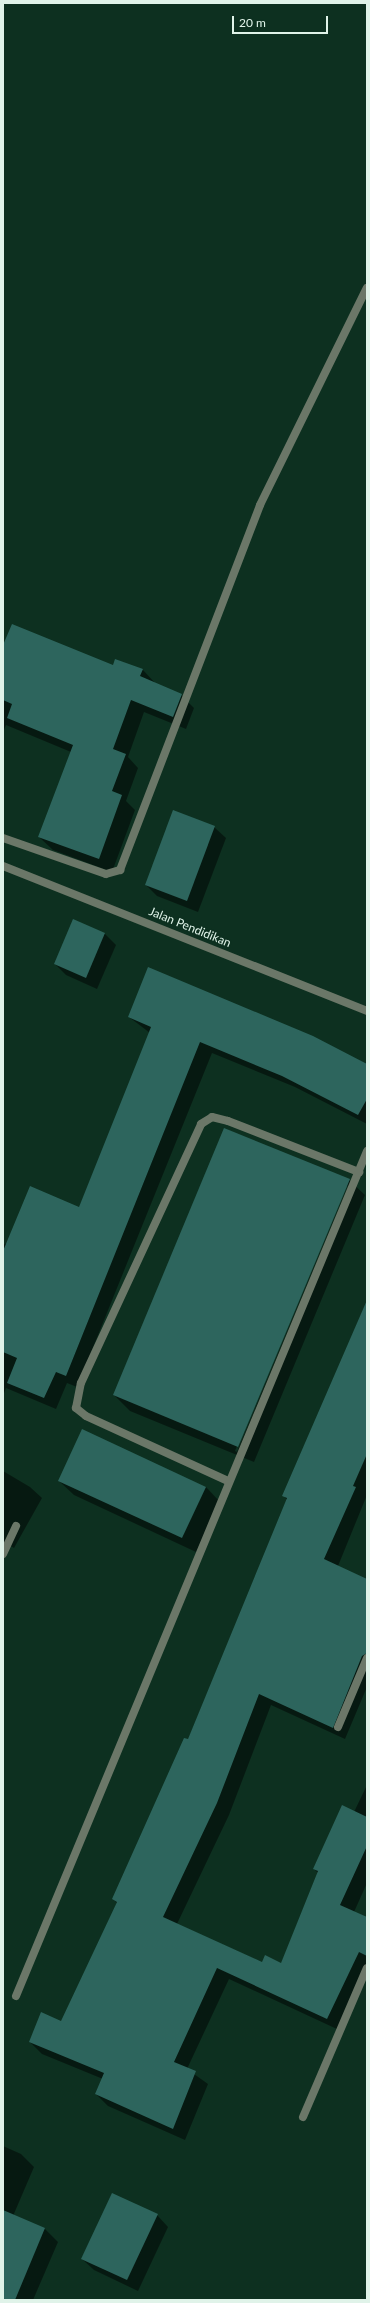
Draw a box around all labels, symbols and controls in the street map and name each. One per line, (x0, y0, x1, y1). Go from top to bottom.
scale bar (234, 8, 330, 34)
text: 20 m (239, 15, 266, 30)
street label: Jalan Pendidikan (147, 904, 233, 950)

